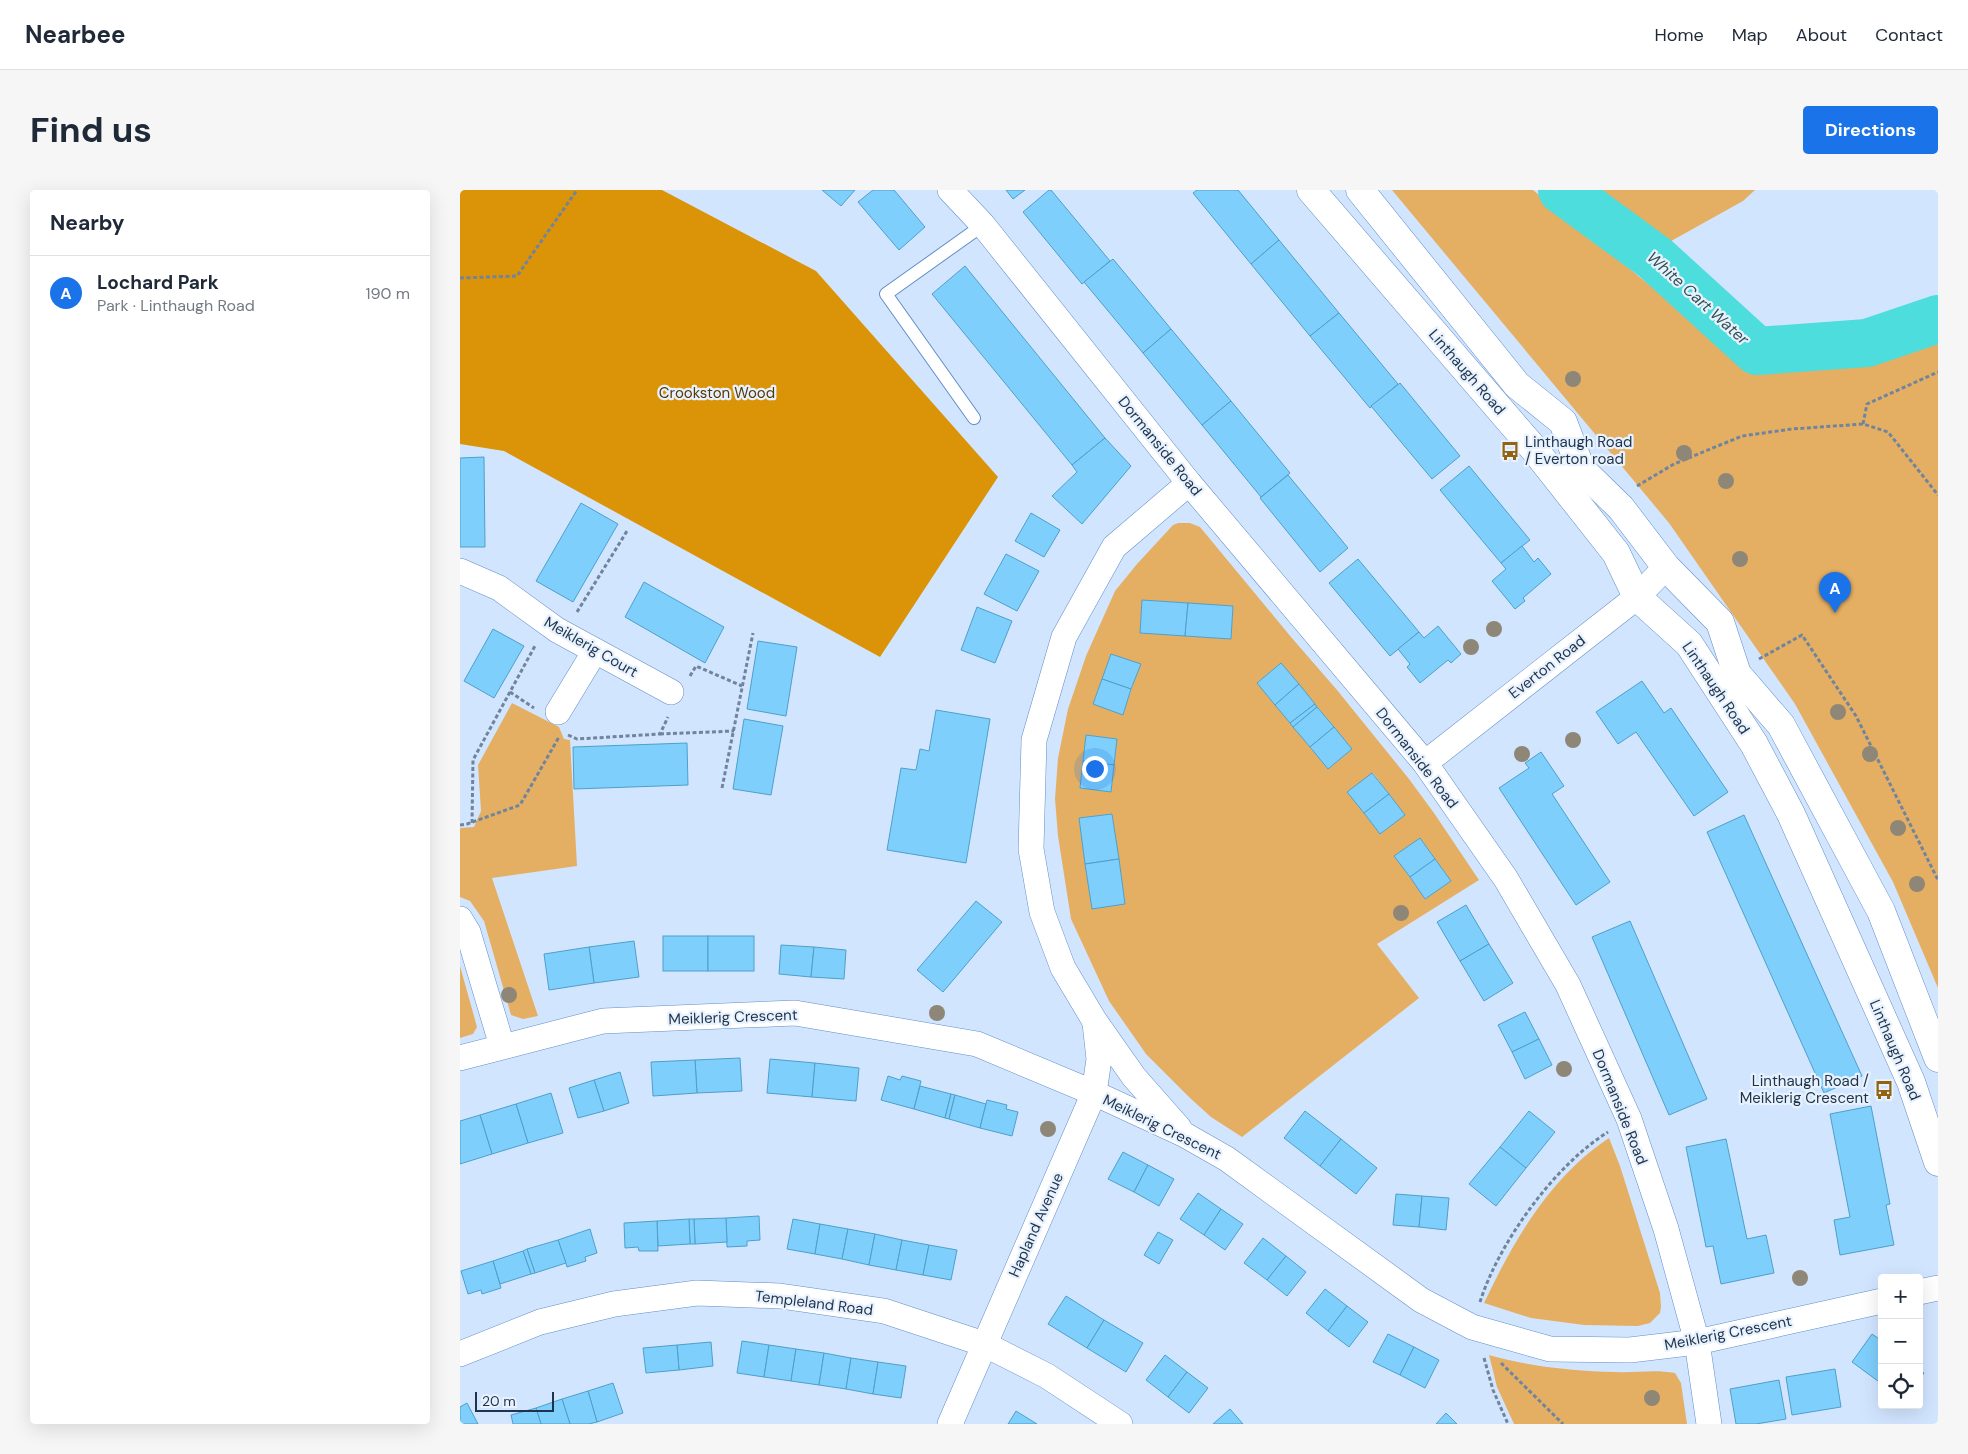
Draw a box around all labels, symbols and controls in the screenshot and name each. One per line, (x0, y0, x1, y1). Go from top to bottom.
text: Nearbee (25, 19, 125, 50)
text: Home (1654, 23, 1704, 47)
text: Map (1732, 23, 1768, 47)
text: About (1796, 23, 1847, 47)
text: Contact (1875, 23, 1943, 47)
button: Directions (1803, 106, 1938, 154)
text: Find us (30, 107, 152, 153)
text: Nearby (50, 209, 124, 237)
water label: White Cart Water (1643, 247, 1754, 350)
text: Lochard Park (97, 270, 219, 295)
text: A (60, 283, 72, 304)
text: 190 m (366, 283, 410, 304)
text: Park · Linthaugh Road (97, 295, 255, 316)
street label: Linthaugh Road (1424, 325, 1510, 419)
park label: Crookston Wood (659, 383, 775, 403)
street label: Dormanside Road (1114, 392, 1206, 500)
place label: Linthaugh Road / Everton road (1525, 432, 1632, 469)
bus stop icon: Linthaugh Road / Everton road (1499, 440, 1521, 462)
pin: A (1819, 572, 1851, 613)
street label: Meiklerig Court (540, 612, 642, 682)
street label: Everton Road (1505, 631, 1589, 703)
street label: Linthaugh Road (1678, 638, 1754, 738)
street label: Dormanside Road (1371, 703, 1463, 813)
your location (1082, 756, 1108, 782)
street label: Linthaugh Road (1865, 997, 1925, 1103)
street label: Meiklerig Crescent (668, 1005, 798, 1029)
street label: Dormanside Road (1588, 1046, 1652, 1168)
place label: Linthaugh Road / Meiklerig Crescent (1740, 1071, 1869, 1108)
bus stop icon: Linthaugh Road / Meiklerig Crescent (1873, 1079, 1895, 1101)
street label: Meiklerig Crescent (1099, 1090, 1225, 1164)
street label: Hapland Avenue (1004, 1170, 1068, 1280)
map controls (1878, 1274, 1923, 1409)
button: + (1878, 1274, 1923, 1319)
street label: Templeland Road (754, 1286, 874, 1320)
street label: Meiklerig Crescent (1663, 1311, 1793, 1355)
button: − (1878, 1319, 1923, 1364)
button: locate (1878, 1364, 1923, 1409)
scale bar (475, 1389, 554, 1412)
text: 20 m (482, 1392, 516, 1410)

